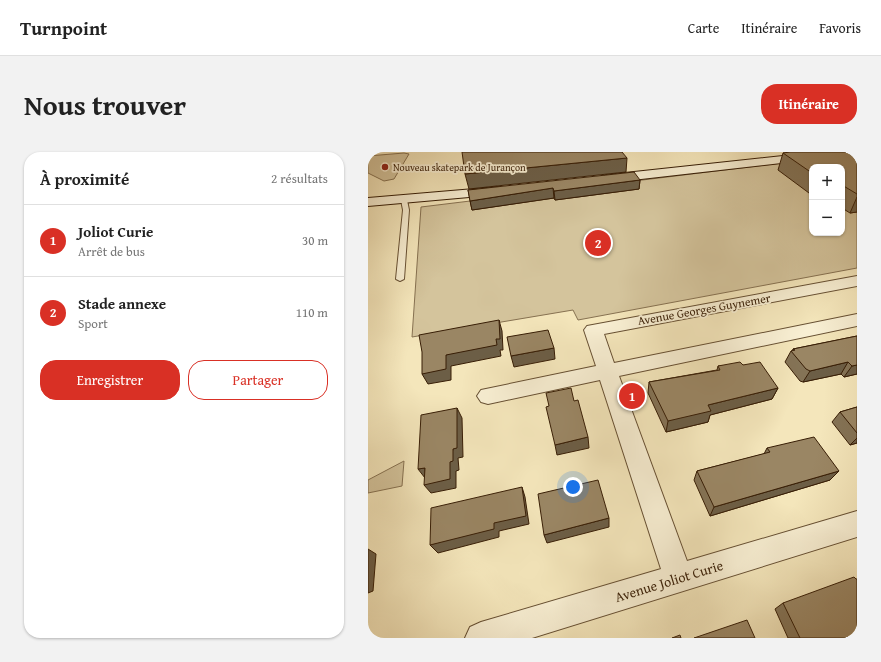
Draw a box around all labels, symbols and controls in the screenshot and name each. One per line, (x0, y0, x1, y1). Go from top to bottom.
text: Turnpoint (20, 14, 107, 42)
text: Carte (688, 18, 719, 38)
text: Itinéraire (741, 18, 797, 38)
text: Favoris (819, 18, 861, 38)
text: Nous trouver (24, 84, 186, 125)
button: Itinéraire (761, 84, 857, 124)
place label: Nouveau skatepark de Jurançon (393, 160, 526, 175)
marker: Nouveau skatepark de Jurançon (380, 162, 390, 172)
map controls (809, 164, 845, 236)
button: + (809, 164, 845, 200)
text: À proximité (40, 166, 129, 191)
text: 2 résultats (271, 169, 328, 188)
button: − (809, 200, 845, 236)
text: Joliot Curie (78, 221, 153, 242)
pin: 2 (585, 228, 611, 258)
text: 1 (50, 231, 56, 250)
text: 30 m (302, 231, 328, 250)
text: Arrêt de bus (78, 242, 145, 261)
street label: Avenue Georges Guynemer (636, 289, 772, 329)
text: Stade annexe (78, 293, 166, 314)
text: 2 (50, 303, 56, 322)
text: 110 m (296, 303, 328, 322)
text: Sport (78, 314, 108, 333)
button: Enregistrer (40, 360, 180, 400)
button: Partager (188, 360, 328, 400)
pin: 1 (619, 381, 645, 411)
your location (563, 477, 583, 497)
street label: Avenue Joliot Curie (612, 555, 726, 607)

